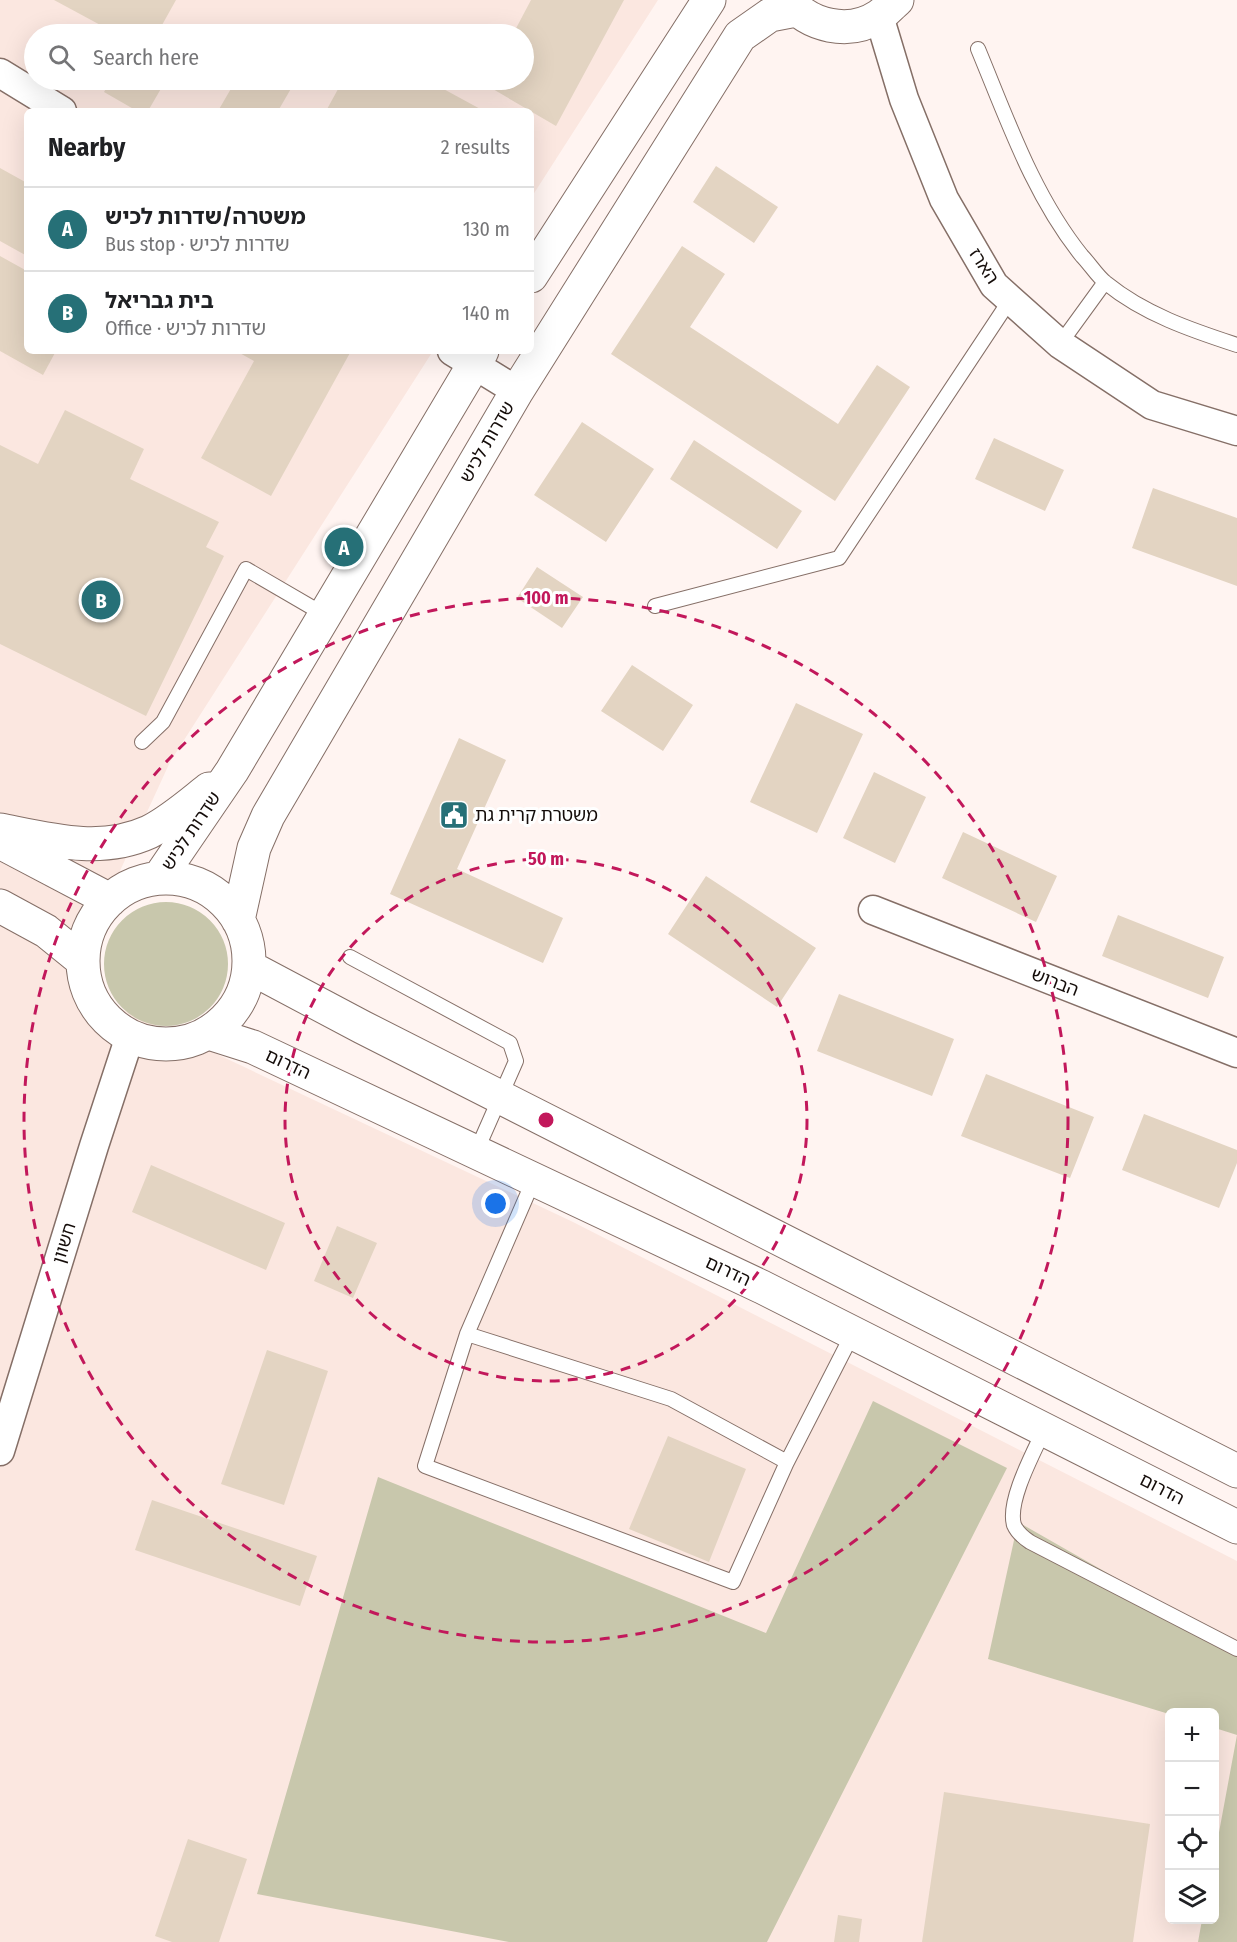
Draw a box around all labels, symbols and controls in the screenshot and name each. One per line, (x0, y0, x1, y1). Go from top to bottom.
search box (24, 24, 534, 90)
icon: search (45, 41, 78, 74)
text: Search here (93, 44, 199, 71)
text: Nearby (48, 132, 125, 163)
text: 2 results (441, 135, 510, 159)
text: משטרה/שדרות לכיש (105, 203, 306, 230)
text: A (62, 217, 73, 241)
text: 130 m (463, 217, 510, 241)
text: Bus stop · שדרות לכיש (105, 232, 290, 256)
street label: הארז (964, 244, 1004, 288)
text: בית גבריאל (105, 287, 214, 314)
text: B (62, 301, 73, 325)
text: 140 m (462, 301, 510, 325)
text: Office · שדרות לכיש (105, 316, 266, 340)
street label: שדרות לכיש (455, 397, 519, 487)
pin: A (324, 524, 364, 570)
pin: B (82, 578, 120, 622)
text: 100 m (524, 587, 568, 609)
street label: שדרות לכיש (157, 787, 225, 875)
public building icon: משטרת קרית גת (438, 799, 470, 831)
place label: משטרת קרית גת (475, 804, 598, 826)
text: 50 m (528, 848, 564, 870)
street label: הברוש (1028, 963, 1082, 1001)
street label: הדרום (262, 1044, 314, 1084)
centre of rings (536, 1110, 556, 1130)
your location (481, 1189, 510, 1218)
street label: חשוון (47, 1220, 81, 1266)
street label: הדרום (702, 1251, 754, 1291)
street label: הדרום (1136, 1468, 1188, 1510)
map controls (1165, 1708, 1219, 1924)
button: + (1165, 1708, 1219, 1762)
button: − (1165, 1762, 1219, 1816)
button: locate (1165, 1816, 1219, 1870)
button: layers (1165, 1870, 1219, 1924)

